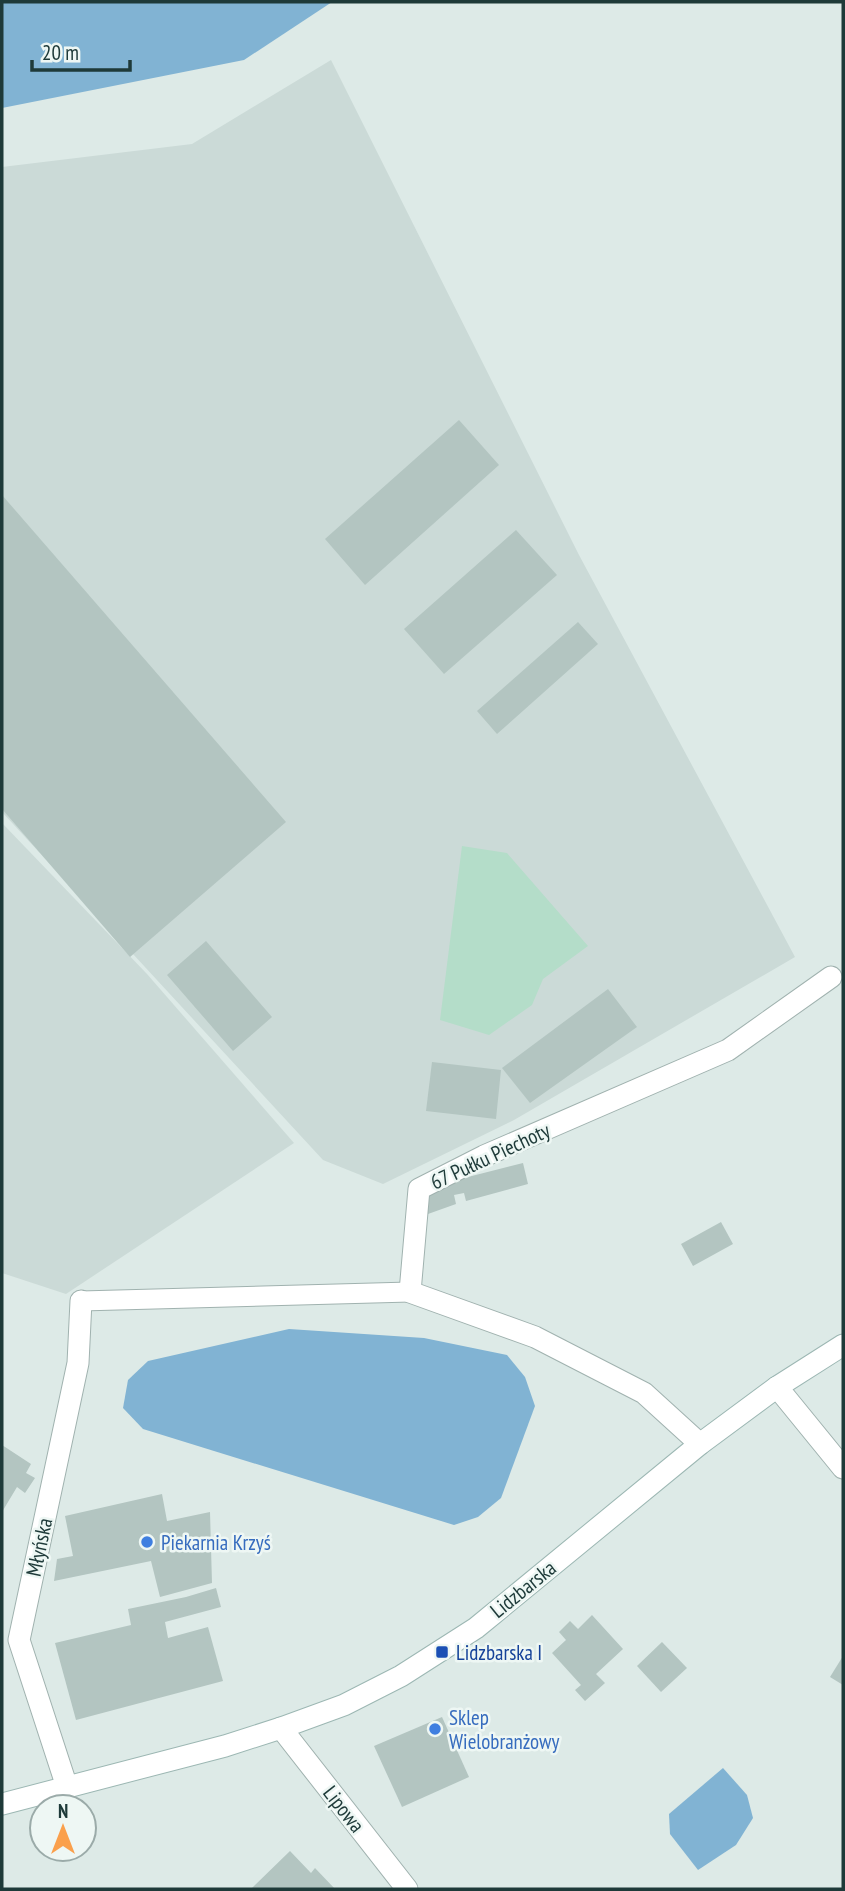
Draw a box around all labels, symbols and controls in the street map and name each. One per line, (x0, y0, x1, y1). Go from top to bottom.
scale bar (32, 28, 130, 72)
text: 20 m (42, 39, 79, 66)
street label: 67 Pułku Piechoty (426, 1116, 554, 1195)
street label: Młyńska (20, 1515, 58, 1579)
place label: Piekarnia Krzyś (161, 1529, 271, 1556)
marker: Piekarnia Krzyś (139, 1534, 155, 1550)
street label: Lidzbarska (485, 1554, 561, 1624)
place label: Lidzbarska I (456, 1639, 542, 1666)
marker: Lidzbarska I (434, 1644, 450, 1660)
place label: Sklep Wielobranżowy (449, 1704, 560, 1755)
marker: Sklep Wielobranżowy (427, 1721, 443, 1737)
street label: Lipowa (317, 1780, 371, 1838)
north arrow (28, 1793, 98, 1863)
text: N (58, 1799, 68, 1823)

